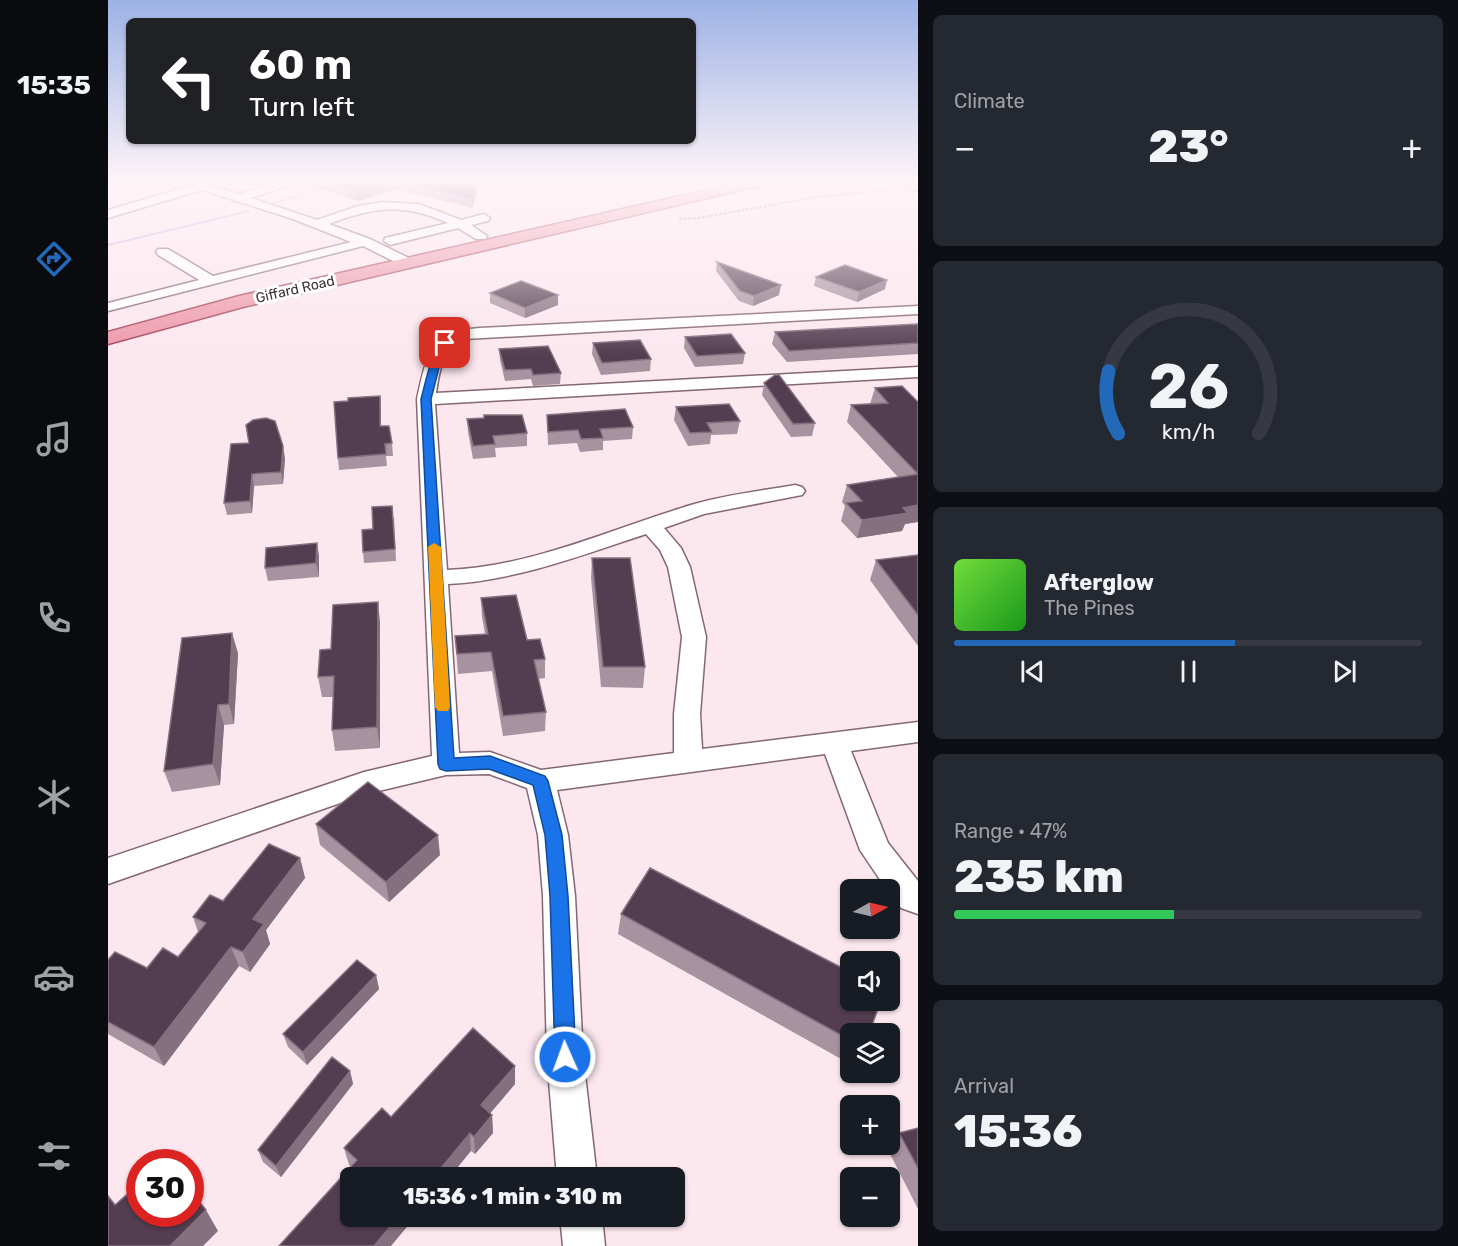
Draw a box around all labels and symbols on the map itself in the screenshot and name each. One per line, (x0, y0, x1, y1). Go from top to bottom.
street label: Giffard Road (254, 272, 336, 307)
pin (419, 317, 470, 368)
north arrow (840, 879, 900, 939)
position arrow (533, 1025, 597, 1089)
speed limit sign: 30 (126, 1149, 204, 1227)

